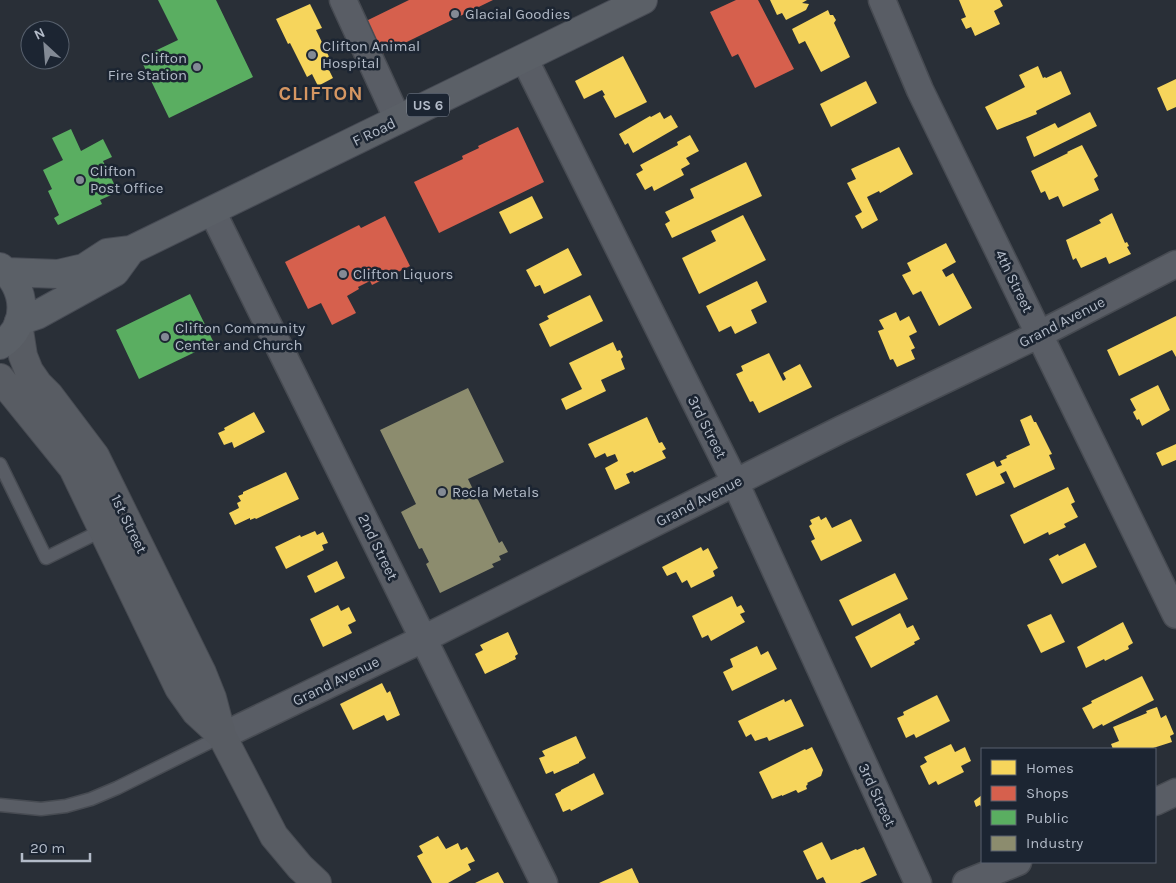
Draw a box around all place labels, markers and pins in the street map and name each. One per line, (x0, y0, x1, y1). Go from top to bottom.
place label: Glacial Goodies (465, 5, 570, 23)
marker: Glacial Goodies (449, 8, 461, 20)
place label: Clifton Animal Hospital (322, 37, 420, 72)
place label: Clifton Fire Station (108, 49, 187, 84)
marker: Clifton Animal Hospital (306, 49, 318, 61)
marker: Clifton Fire Station (191, 61, 203, 73)
place label: Clifton Post Office (90, 162, 163, 197)
marker: Clifton Post Office (74, 174, 86, 186)
place label: Clifton Liquors (353, 265, 453, 283)
marker: Clifton Liquors (337, 268, 349, 280)
place label: Clifton Community Center and Church (175, 319, 305, 354)
marker: Clifton Community Center and Church (159, 331, 171, 343)
place label: Recla Metals (452, 483, 539, 501)
marker: Recla Metals (436, 486, 448, 498)

